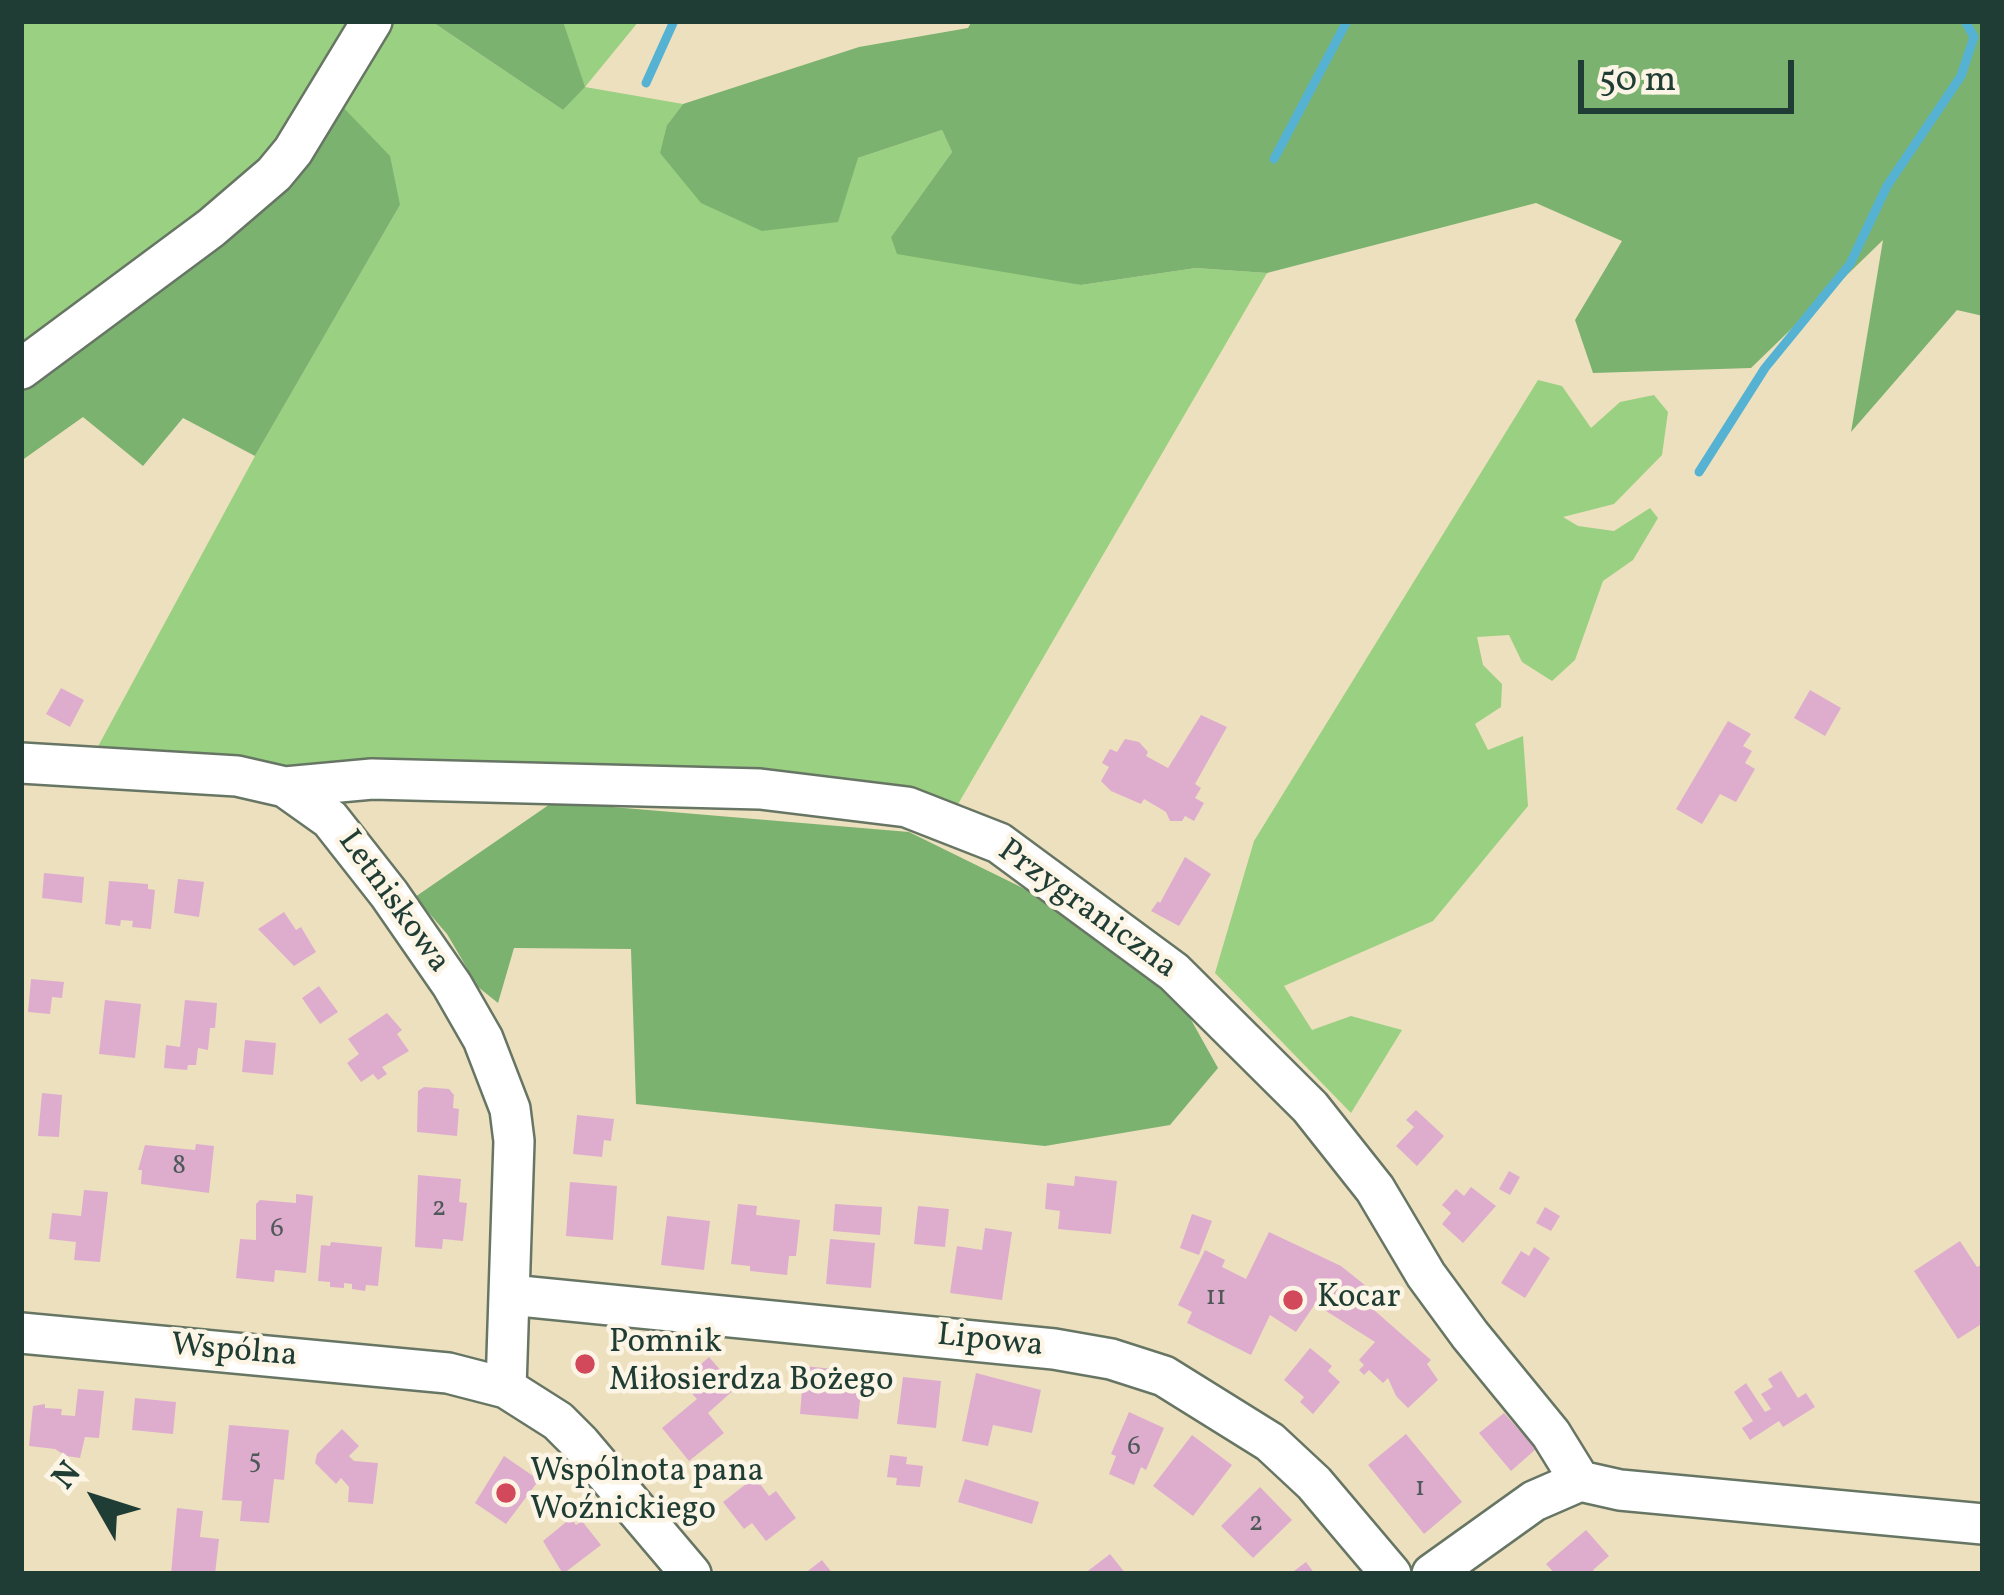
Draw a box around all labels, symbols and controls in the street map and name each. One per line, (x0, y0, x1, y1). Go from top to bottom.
scale bar (1584, 36, 1800, 110)
text: 50 m (1599, 56, 1676, 106)
street label: Letniskowa (327, 824, 457, 982)
street label: Przygraniczna (989, 833, 1183, 989)
house number: 8 (172, 1152, 186, 1184)
house number: 2 (432, 1194, 446, 1226)
house number: 6 (270, 1215, 284, 1247)
place label: Kocar (1317, 1280, 1401, 1320)
house number: 11 (1206, 1283, 1226, 1315)
marker: Kocar (1280, 1287, 1306, 1313)
street label: Lipowa (935, 1318, 1045, 1368)
place label: Pomnik Miłosierdza Bożego (609, 1325, 893, 1403)
street label: Wspólna (169, 1328, 299, 1378)
marker: Pomnik Miłosierdza Bożego (572, 1351, 598, 1377)
house number: 6 (1127, 1433, 1141, 1465)
north arrow (36, 1439, 156, 1559)
house number: 5 (249, 1447, 261, 1479)
text: N (43, 1453, 93, 1500)
place label: Wspólnota pana Woźnickiego (530, 1454, 764, 1532)
house number: 1 (1415, 1474, 1425, 1506)
marker: Wspólnota pana Woźnickiego (493, 1480, 519, 1506)
house number: 2 (1249, 1509, 1263, 1541)

